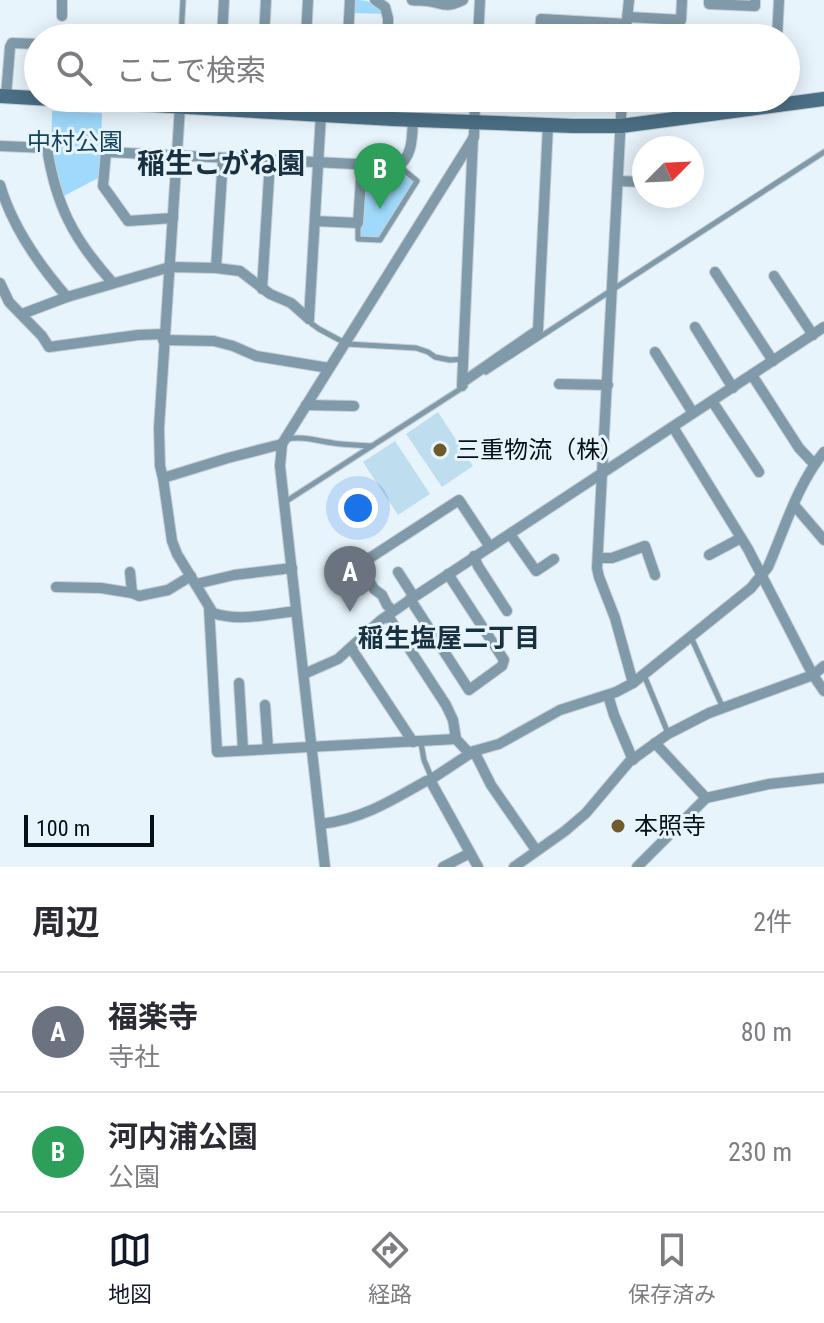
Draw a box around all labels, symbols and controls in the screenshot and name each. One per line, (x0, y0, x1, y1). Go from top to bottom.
search box (24, 24, 800, 112)
icon: search (52, 46, 96, 90)
text: ここで検索 (116, 53, 266, 88)
park label: 中村公園 (27, 128, 123, 156)
north arrow (632, 136, 704, 208)
pin: B (354, 143, 406, 209)
district label: 稲生こがね園 (137, 147, 305, 180)
place label: 三重物流（株） (456, 436, 624, 464)
marker: 三重物流（株） (431, 441, 449, 459)
your location (338, 488, 378, 528)
pin: A (324, 546, 376, 612)
district label: 稲生塩屋二丁目 (358, 623, 540, 653)
scale bar (24, 811, 154, 847)
place label: 本照寺 (634, 812, 706, 840)
text: 100 m (36, 816, 90, 841)
marker: 本照寺 (609, 817, 627, 835)
text: 周辺 (32, 902, 100, 942)
text: 2件 (753, 907, 792, 937)
text: 福楽寺 (108, 999, 198, 1034)
text: A (50, 1017, 66, 1047)
text: 80 m (741, 1017, 792, 1047)
text: 寺社 (108, 1042, 160, 1072)
text: 河内浦公園 (108, 1119, 258, 1154)
text: B (51, 1137, 65, 1167)
text: 230 m (728, 1137, 792, 1167)
text: 公園 (108, 1162, 160, 1192)
tab: 地図 (108, 1228, 152, 1308)
tab: 経路 (368, 1228, 412, 1308)
tab: 保存済み (628, 1228, 716, 1308)

